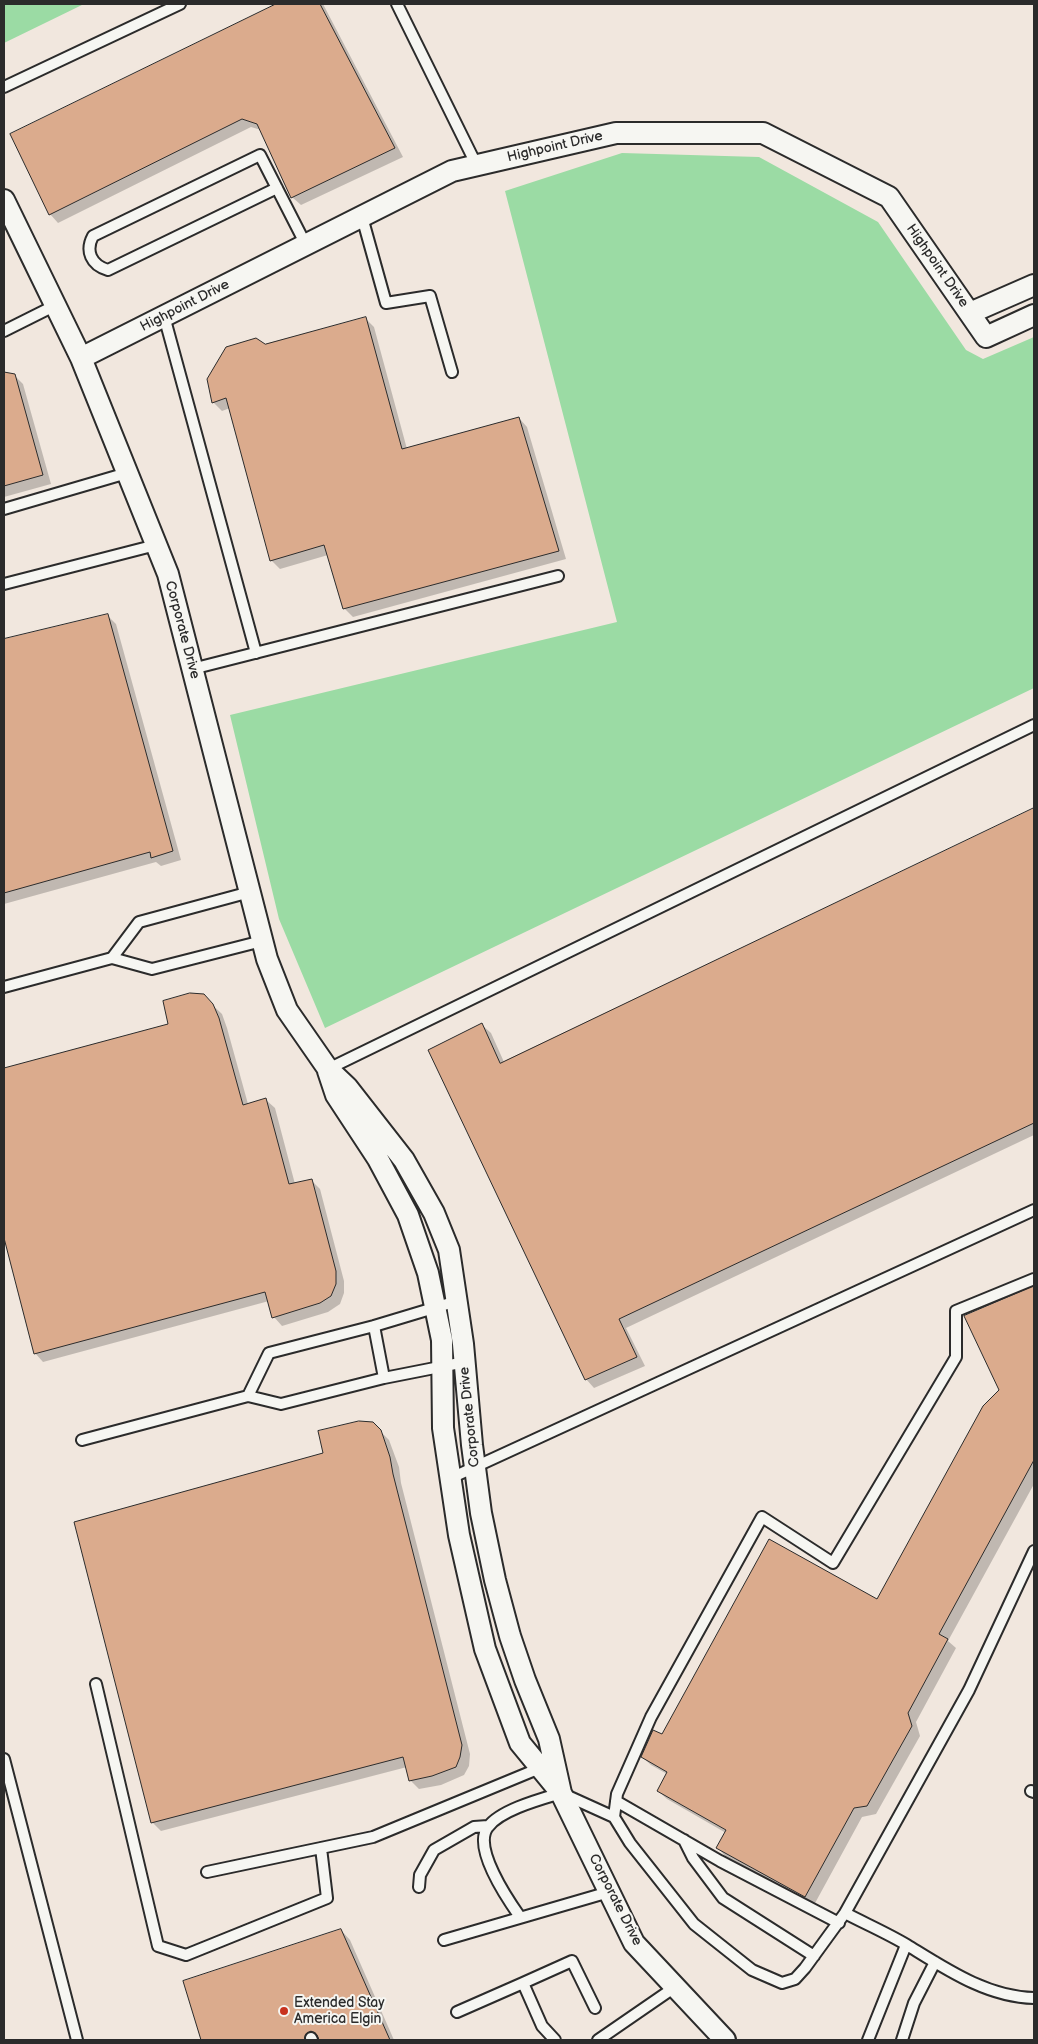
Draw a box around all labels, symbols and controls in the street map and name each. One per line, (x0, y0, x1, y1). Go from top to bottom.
street label: Highpoint Drive (506, 128, 604, 166)
street label: Highpoint Drive (902, 221, 972, 311)
street label: Highpoint Drive (138, 276, 232, 336)
street label: Corporate Drive (161, 579, 203, 681)
street label: Corporate Drive (456, 1366, 484, 1468)
street label: Corporate Drive (585, 1851, 645, 1949)
place label: Extended Stay America Elgin (294, 1995, 385, 2028)
marker: Extended Stay America Elgin (278, 2005, 290, 2017)

